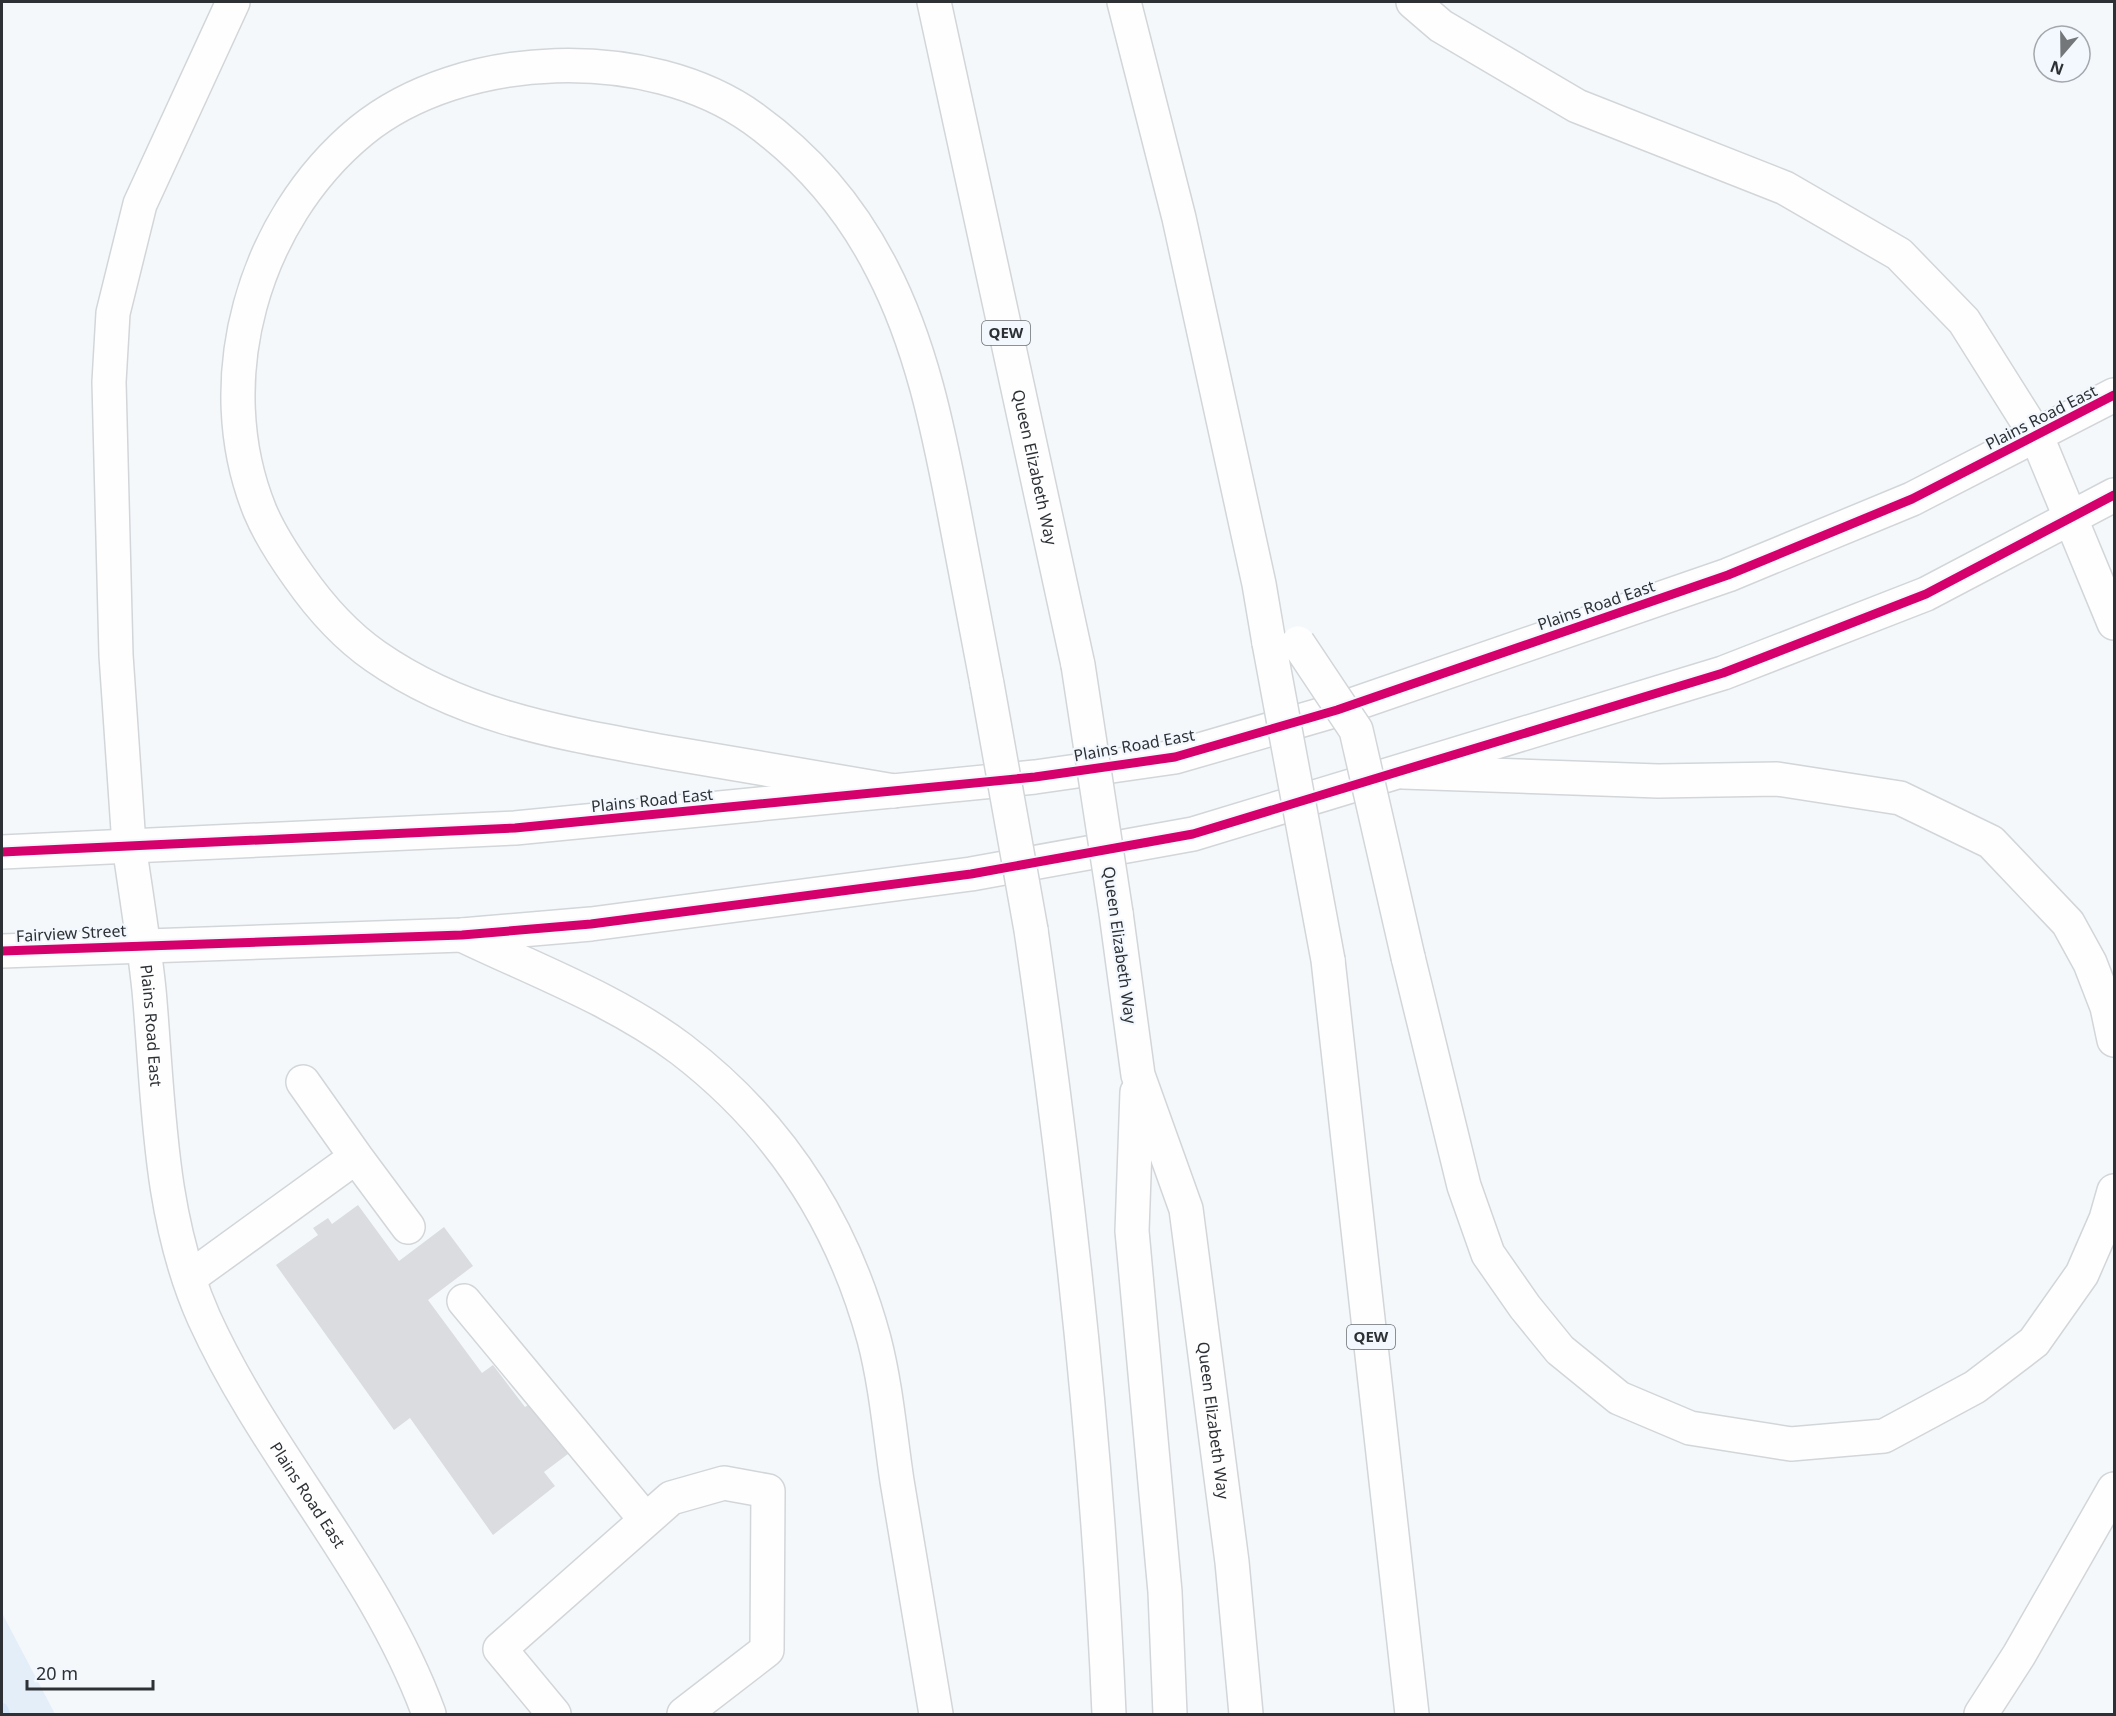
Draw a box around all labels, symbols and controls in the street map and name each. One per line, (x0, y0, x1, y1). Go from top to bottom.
north arrow (2032, 24, 2092, 84)
text: N (2047, 56, 2067, 81)
road number: QEW (982, 321, 1030, 345)
street label: Plains Road East (1981, 379, 2101, 455)
street label: Queen Elizabeth Way (1007, 387, 1063, 548)
street label: Plains Road East (1534, 575, 1658, 635)
street label: Plains Road East (1072, 723, 1196, 766)
street label: Plains Road East (590, 783, 714, 817)
street label: Queen Elizabeth Way (1098, 865, 1142, 1026)
street label: Fairview Street (15, 919, 127, 947)
street label: Plains Road East (135, 963, 167, 1088)
road number: QEW (1347, 1325, 1395, 1349)
street label: Queen Elizabeth Way (1192, 1340, 1235, 1501)
street label: Plains Road East (265, 1438, 351, 1552)
scale bar (27, 1653, 153, 1691)
text: 20 m (36, 1661, 78, 1685)

